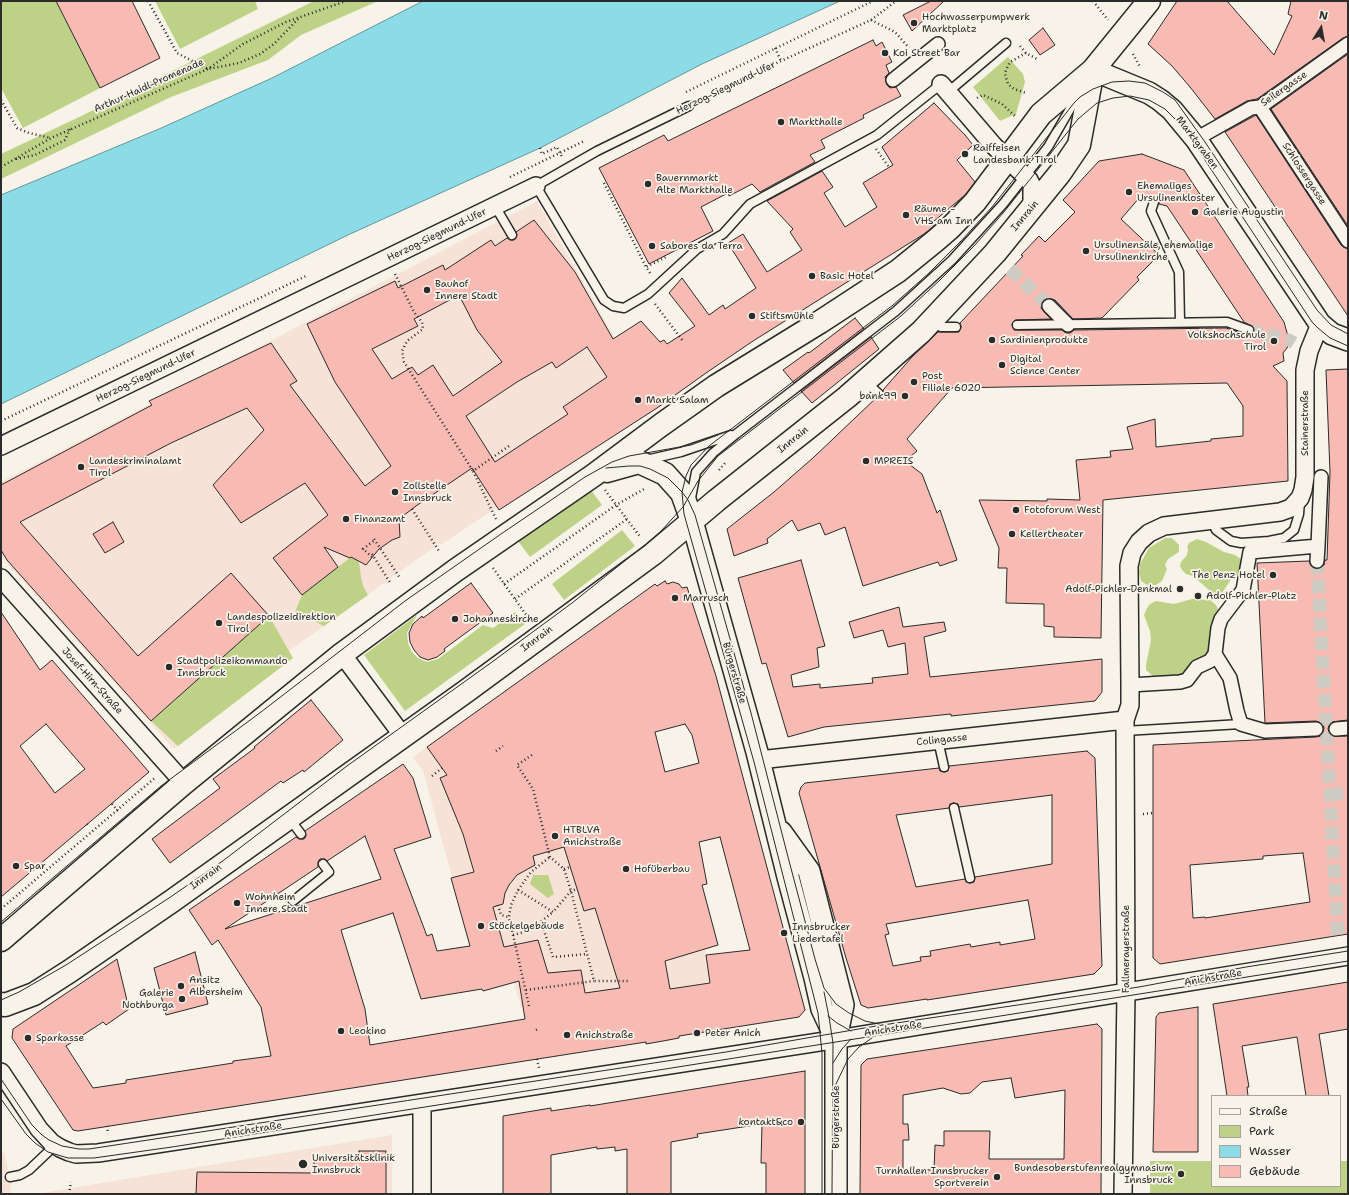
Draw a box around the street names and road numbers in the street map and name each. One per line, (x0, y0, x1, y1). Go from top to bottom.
street label: Arthur-Haidl-Promenade (92, 56, 206, 116)
street label: Herzog-Siegmund-Ufer (674, 59, 778, 117)
street label: Seilergasse (1258, 69, 1310, 109)
street label: Marktgraben (1173, 114, 1221, 172)
street label: Schlossergasse (1279, 141, 1329, 207)
street label: Innrain (1009, 198, 1041, 234)
street label: Herzog-Siegmund-Ufer (385, 206, 489, 264)
street label: Herzog-Siegmund-Ufer (94, 347, 198, 405)
street label: Stainerstraße (1299, 390, 1311, 456)
street label: Innrain (775, 424, 811, 456)
street label: Innrain (519, 623, 555, 655)
street label: Bürgerstraße (720, 641, 748, 705)
street label: Josef-Hirn-Straße (59, 645, 125, 717)
street label: Colingasse (916, 731, 968, 749)
street label: Innrain (188, 861, 224, 893)
street label: Fallmerayerstraße (1120, 905, 1132, 993)
street label: Anichstraße (1183, 967, 1243, 989)
street label: Anichstraße (863, 1019, 923, 1039)
street label: Bürgerstraße (830, 1085, 842, 1149)
street label: Anichstraße (223, 1120, 283, 1140)

